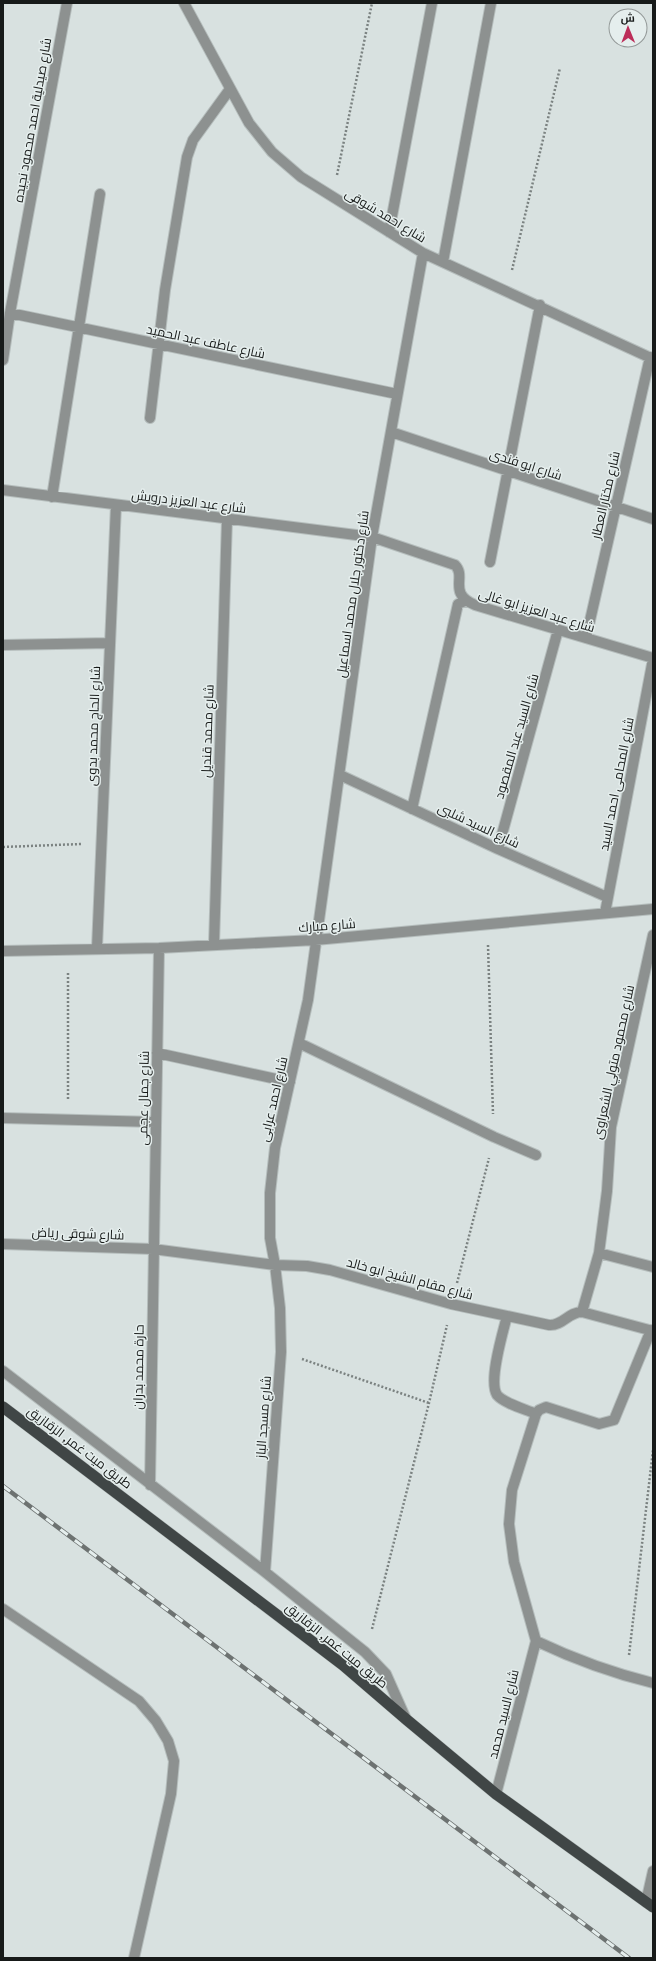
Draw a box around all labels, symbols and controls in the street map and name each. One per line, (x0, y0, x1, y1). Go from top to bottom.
north arrow (608, 8, 648, 48)
text: ش (621, 9, 635, 25)
street label: شارع صيدلية احمد محمود نجيده (8, 36, 55, 204)
street label: شارع احمد شوقى (342, 183, 431, 246)
street label: شارع عاطف عبد الحميد (145, 319, 267, 362)
street label: شارع ابو فندى (487, 443, 565, 484)
street label: شارع مختار العطار (585, 449, 624, 542)
street label: شارع عبد العزيز درويش (131, 484, 248, 517)
street label: شارع دكتور جلال محمد اسماعيل (330, 509, 373, 679)
street label: شارع عبد العزيز ابو غالى (477, 583, 598, 636)
street label: شارع الحاج محمد بدوى (81, 666, 104, 786)
street label: شارع السيد عبد المقصود (489, 671, 543, 801)
street label: شارع محمد قنديل (195, 684, 218, 778)
street label: شارع المحامى احمد السيد (593, 715, 638, 852)
street label: شارع السيد شلبى (435, 797, 523, 852)
street label: شارع مبارك (298, 913, 356, 936)
street label: شارع محمود متولي الشعراوى (587, 983, 640, 1141)
street label: شارع جمال عجمى (132, 1050, 153, 1145)
street label: شارع احمد عرابى (253, 1054, 292, 1143)
street label: شارع شوقى رياض (31, 1221, 125, 1244)
street label: شارع مقام الشيخ ابو خالد (344, 1251, 476, 1305)
street label: حارة محمد بدران (127, 1324, 148, 1410)
street label: شارع مسجد الباز (250, 1375, 275, 1460)
street label: طريق ميت غمر, الزقازيق (24, 1401, 137, 1492)
street label: طريق ميت غمر, الزقازيق (282, 1597, 393, 1692)
street label: شارع السيد محمد (482, 1667, 523, 1760)

